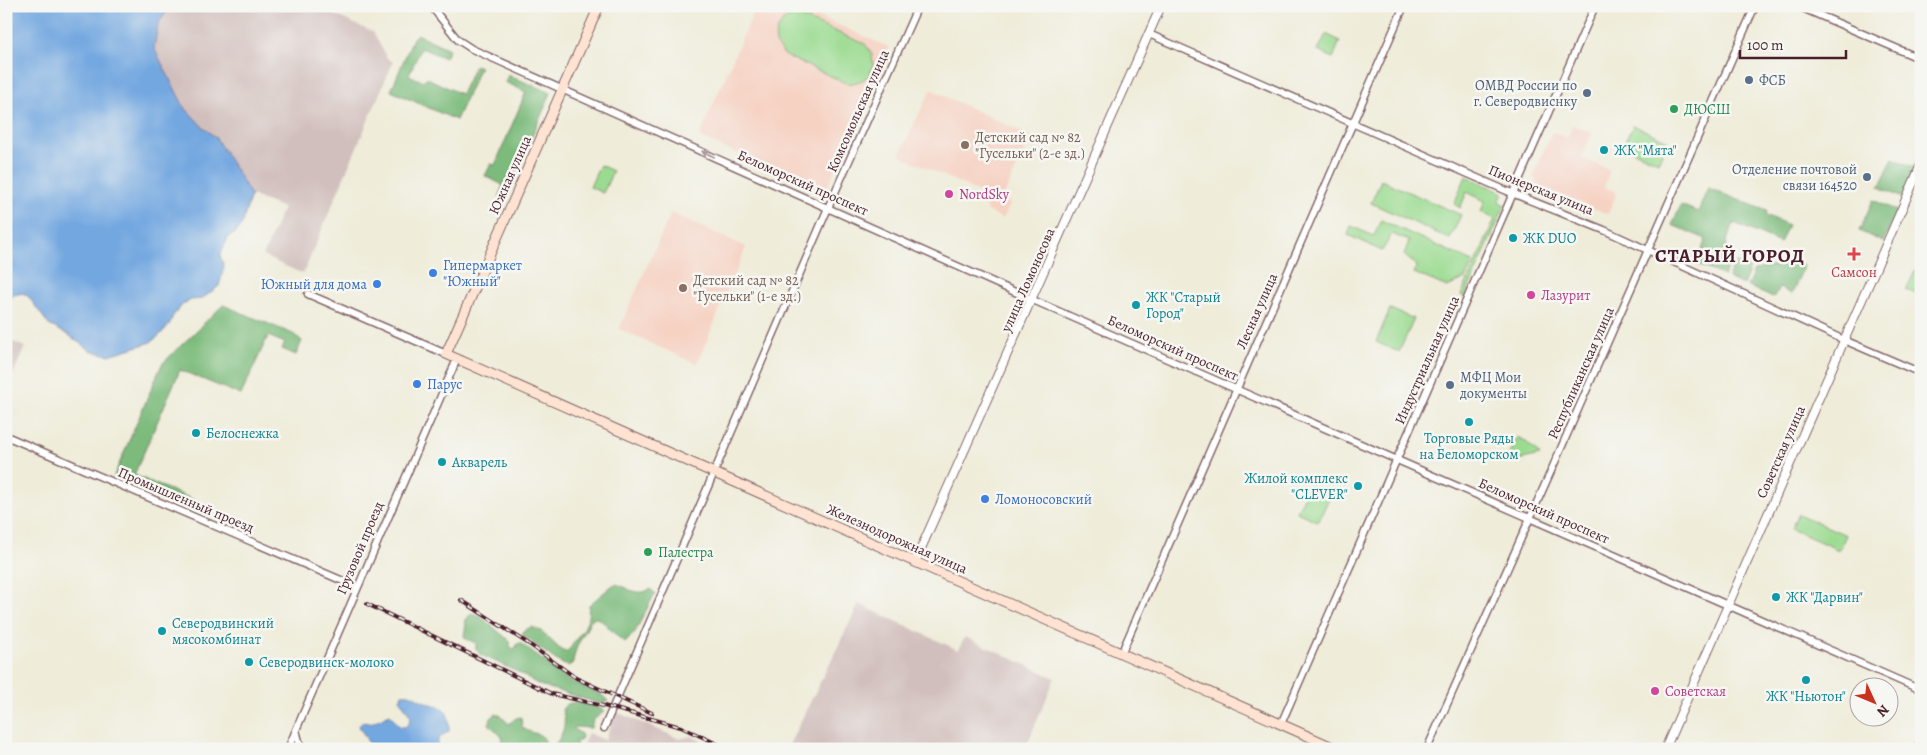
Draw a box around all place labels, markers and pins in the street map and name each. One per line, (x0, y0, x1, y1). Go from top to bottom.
place label: ФСБ (1759, 71, 1786, 90)
marker: ФСБ (1743, 74, 1755, 86)
place label: ОМВД России по г. Северодвиснку (1474, 76, 1578, 111)
marker: ОМВД России по г. Северодвиснку (1581, 87, 1593, 99)
place label: ДЮСШ (1684, 100, 1731, 119)
marker: ДЮСШ (1668, 103, 1680, 115)
place label: Детский сад № 82 "Гусельки" (2-е зд.) (975, 128, 1085, 163)
marker: Детский сад № 82 "Гусельки" (2-е зд.) (959, 139, 971, 151)
place label: ЖК "Мята" (1614, 141, 1677, 160)
marker: ЖК "Мята" (1598, 144, 1610, 156)
place label: Отделение почтовой связи 164520 (1732, 160, 1857, 195)
marker: Отделение почтовой связи 164520 (1861, 171, 1873, 183)
place label: NordSky (959, 185, 1010, 204)
marker: NordSky (943, 188, 955, 200)
place label: ЖК DUO (1523, 229, 1577, 248)
marker: ЖК DUO (1507, 232, 1519, 244)
marker: Самсон (1847, 247, 1861, 261)
place label: Гипермаркет "Южный" (443, 256, 522, 291)
place label: Самсон (1831, 263, 1877, 282)
marker: Гипермаркет "Южный" (427, 267, 439, 279)
place label: Детский сад № 82 "Гусельки" (1-е зд.) (693, 271, 801, 306)
place label: Южный для дома (261, 275, 368, 294)
marker: Южный для дома (371, 278, 383, 290)
marker: Детский сад № 82 "Гусельки" (1-е зд.) (677, 282, 689, 294)
place label: Лазурит (1541, 286, 1590, 305)
place label: ЖК "Старый Город" (1146, 288, 1221, 323)
marker: Лазурит (1525, 289, 1537, 301)
marker: ЖК "Старый Город" (1130, 299, 1142, 311)
place label: МФЦ Мои документы (1459, 368, 1527, 403)
place label: Парус (427, 375, 462, 394)
marker: Парус (411, 378, 423, 390)
marker: МФЦ Мои документы (1444, 379, 1456, 391)
marker: Торговые Ряды на Беломорском (1463, 416, 1475, 428)
place label: Белоснежка (206, 424, 280, 443)
marker: Белоснежка (190, 427, 202, 439)
place label: Торговые Ряды на Беломорском (1419, 429, 1519, 464)
place label: Акварель (451, 453, 507, 472)
marker: Акварель (436, 456, 448, 468)
place label: Жилой комплекс "СLEVER" (1244, 469, 1348, 504)
marker: Жилой комплекс "СLEVER" (1352, 480, 1364, 492)
place label: Ломоносовский (995, 490, 1092, 509)
marker: Ломоносовский (979, 493, 991, 505)
place label: Палестра (658, 543, 714, 562)
marker: Палестра (642, 546, 654, 558)
place label: ЖК "Дарвин" (1786, 588, 1863, 607)
marker: ЖК "Дарвин" (1770, 591, 1782, 603)
place label: Северодвинский мясокомбинат (172, 614, 274, 649)
marker: Северодвинский мясокомбинат (156, 625, 168, 637)
place label: Северодвинск-молоко (259, 653, 394, 672)
marker: Северодвинск-молоко (243, 656, 255, 668)
marker: ЖК "Ньютон" (1800, 674, 1812, 686)
place label: Советская (1665, 682, 1726, 701)
marker: Советская (1649, 685, 1661, 697)
place label: ЖК "Ньютон" (1766, 687, 1846, 706)

